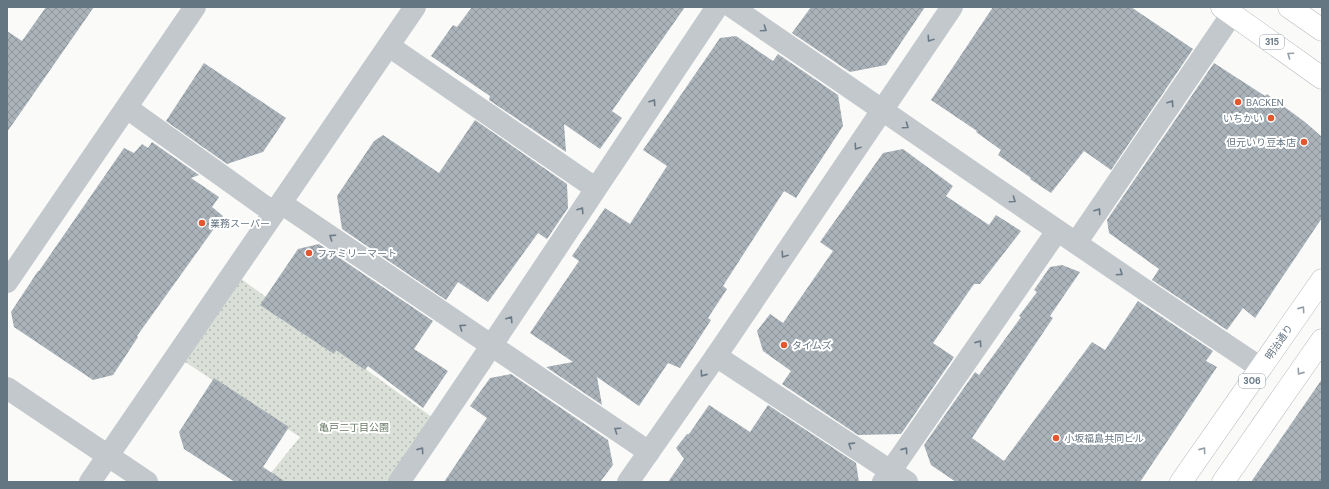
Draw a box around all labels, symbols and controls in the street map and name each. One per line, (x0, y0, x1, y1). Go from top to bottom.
one-way arrow (760, 24, 767, 32)
one-way arrow (927, 35, 935, 42)
road number: 315 (1260, 35, 1284, 49)
one-way arrow (1287, 52, 1294, 60)
place label: BACKEN (1246, 96, 1284, 109)
marker: BACKEN (1233, 97, 1243, 107)
one-way arrow (648, 99, 656, 106)
one-way arrow (1166, 101, 1173, 108)
place label: いちかい (1223, 112, 1263, 125)
marker: いちかい (1266, 113, 1276, 123)
one-way arrow (902, 121, 909, 129)
place label: 但元いり豆本店 (1226, 136, 1296, 149)
marker: 但元いり豆本店 (1299, 137, 1309, 147)
one-way arrow (854, 143, 862, 150)
one-way arrow (1008, 195, 1015, 202)
one-way arrow (576, 208, 583, 215)
one-way arrow (1093, 208, 1101, 215)
place label: 業務スーパー (210, 217, 270, 230)
marker: 業務スーパー (197, 218, 207, 228)
one-way arrow (329, 234, 336, 242)
place label: ファミリーマート (317, 247, 397, 260)
marker: ファミリーマート (304, 248, 314, 258)
one-way arrow (782, 250, 789, 257)
one-way arrow (1116, 268, 1123, 276)
one-way arrow (1297, 306, 1305, 313)
one-way arrow (505, 316, 513, 323)
street label: 明治通り (1262, 322, 1296, 362)
one-way arrow (460, 324, 467, 331)
place label: タイムズ (792, 339, 832, 352)
marker: タイムズ (779, 340, 789, 350)
one-way arrow (974, 340, 982, 347)
one-way arrow (1297, 368, 1305, 375)
one-way arrow (700, 370, 708, 377)
road number: 306 (1239, 374, 1265, 388)
park label: 亀戸二丁目公園 (319, 421, 389, 434)
one-way arrow (614, 428, 621, 435)
place label: 小坂福島共同ビル (1064, 432, 1144, 445)
marker: 小坂福島共同ビル (1051, 433, 1061, 443)
one-way arrow (848, 442, 855, 450)
one-way arrow (416, 447, 424, 454)
one-way arrow (900, 447, 908, 454)
one-way arrow (1198, 447, 1206, 454)

